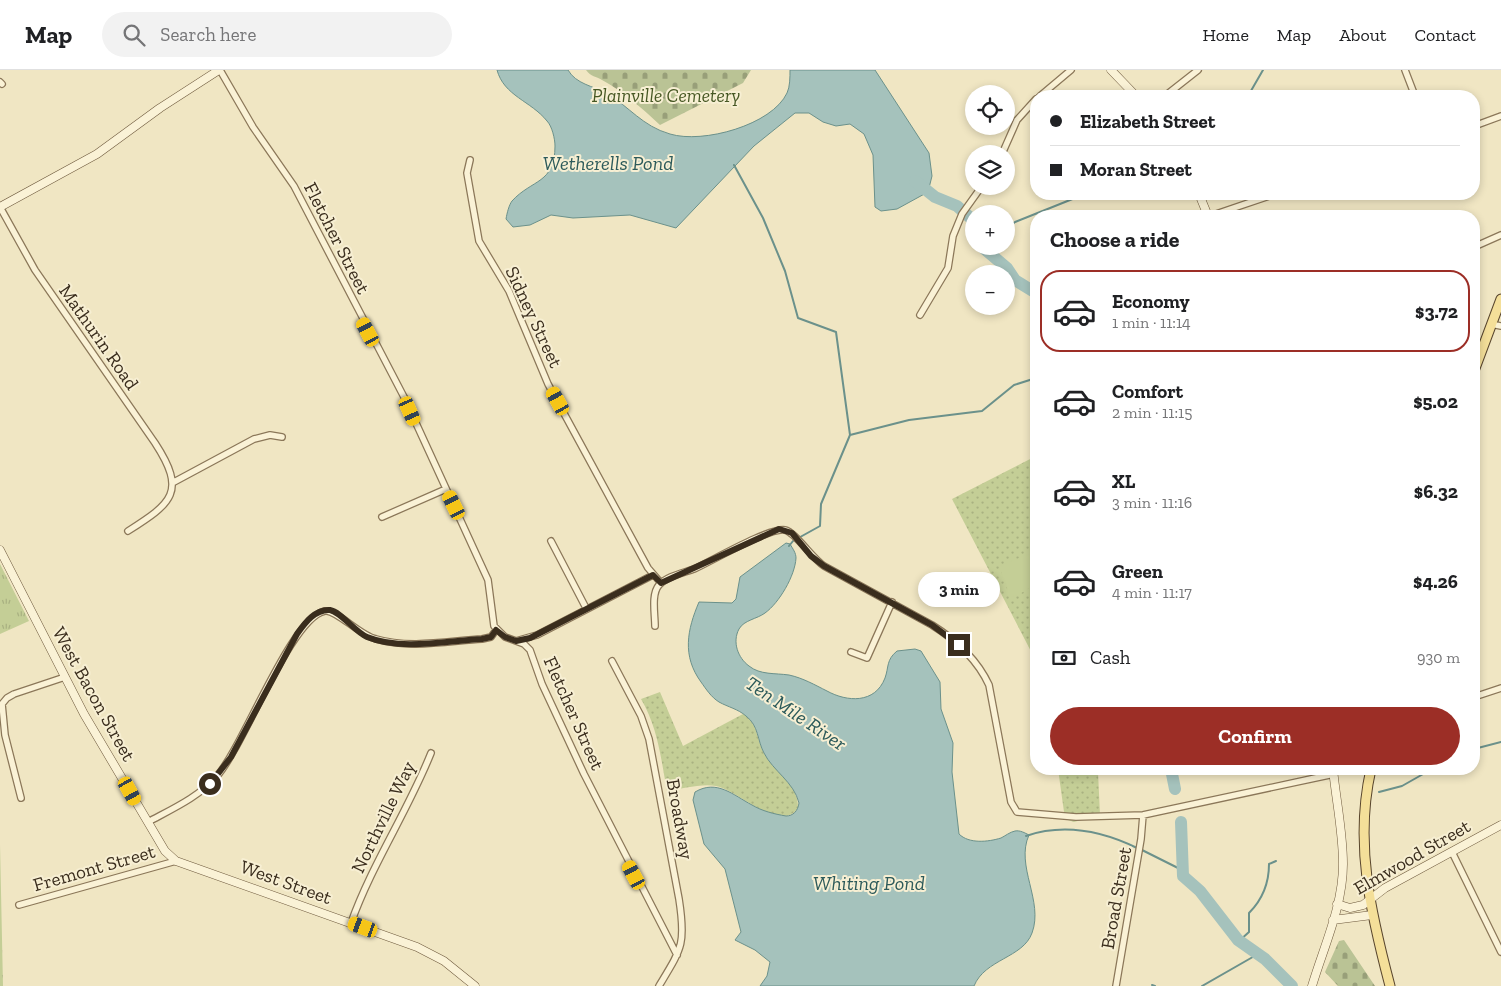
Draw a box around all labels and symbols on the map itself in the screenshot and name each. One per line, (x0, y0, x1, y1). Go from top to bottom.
park label: Plainville Cemetery (592, 84, 740, 107)
water label: Wetherells Pond (543, 151, 673, 175)
street label: Fletcher Street (299, 178, 375, 298)
street label: Sidney Street (501, 263, 567, 371)
street label: Mathurin Road (54, 280, 144, 395)
car (354, 315, 381, 349)
car (544, 384, 571, 418)
car (397, 394, 422, 428)
car (440, 488, 467, 522)
callout: 3 min (918, 572, 1000, 608)
street label: West Bacon Street (48, 623, 140, 765)
route end (948, 634, 970, 656)
street label: Fletcher Street (539, 653, 609, 773)
water label: Ten Mile River (741, 671, 851, 755)
street label: Northville Way (346, 757, 420, 877)
route start (199, 773, 221, 795)
car (116, 774, 143, 808)
street label: Broadway (662, 777, 698, 862)
street label: Elmwood Street (1350, 814, 1474, 900)
street label: Fremont Street (30, 840, 158, 896)
street label: Broad Street (1096, 845, 1136, 951)
street label: West Street (237, 855, 335, 909)
car (620, 858, 647, 892)
water label: Whiting Pond (813, 871, 925, 895)
car (346, 915, 379, 939)

